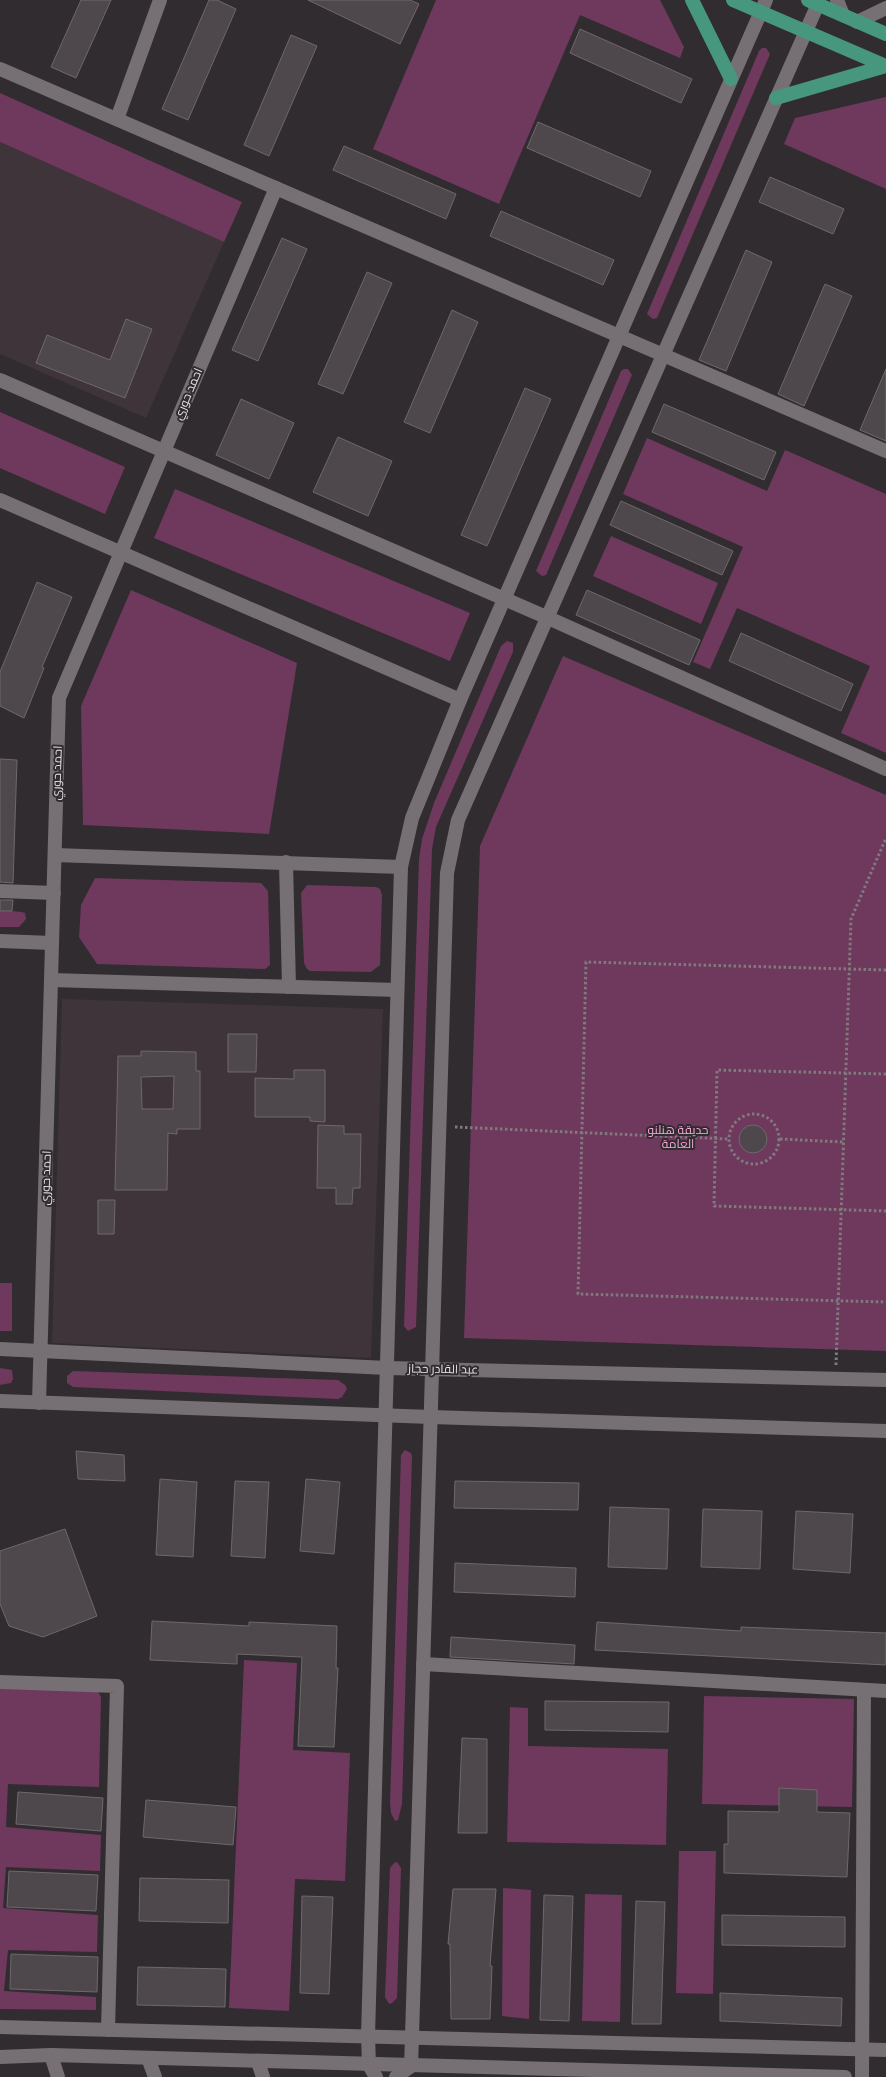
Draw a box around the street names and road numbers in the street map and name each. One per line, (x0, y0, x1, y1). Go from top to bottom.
street label: احمد حوري (171, 366, 208, 423)
street label: احمد حوري (49, 745, 68, 801)
street label: احمد حوري (38, 1150, 57, 1206)
street label: عبد القادر حجاز (407, 1361, 478, 1377)

